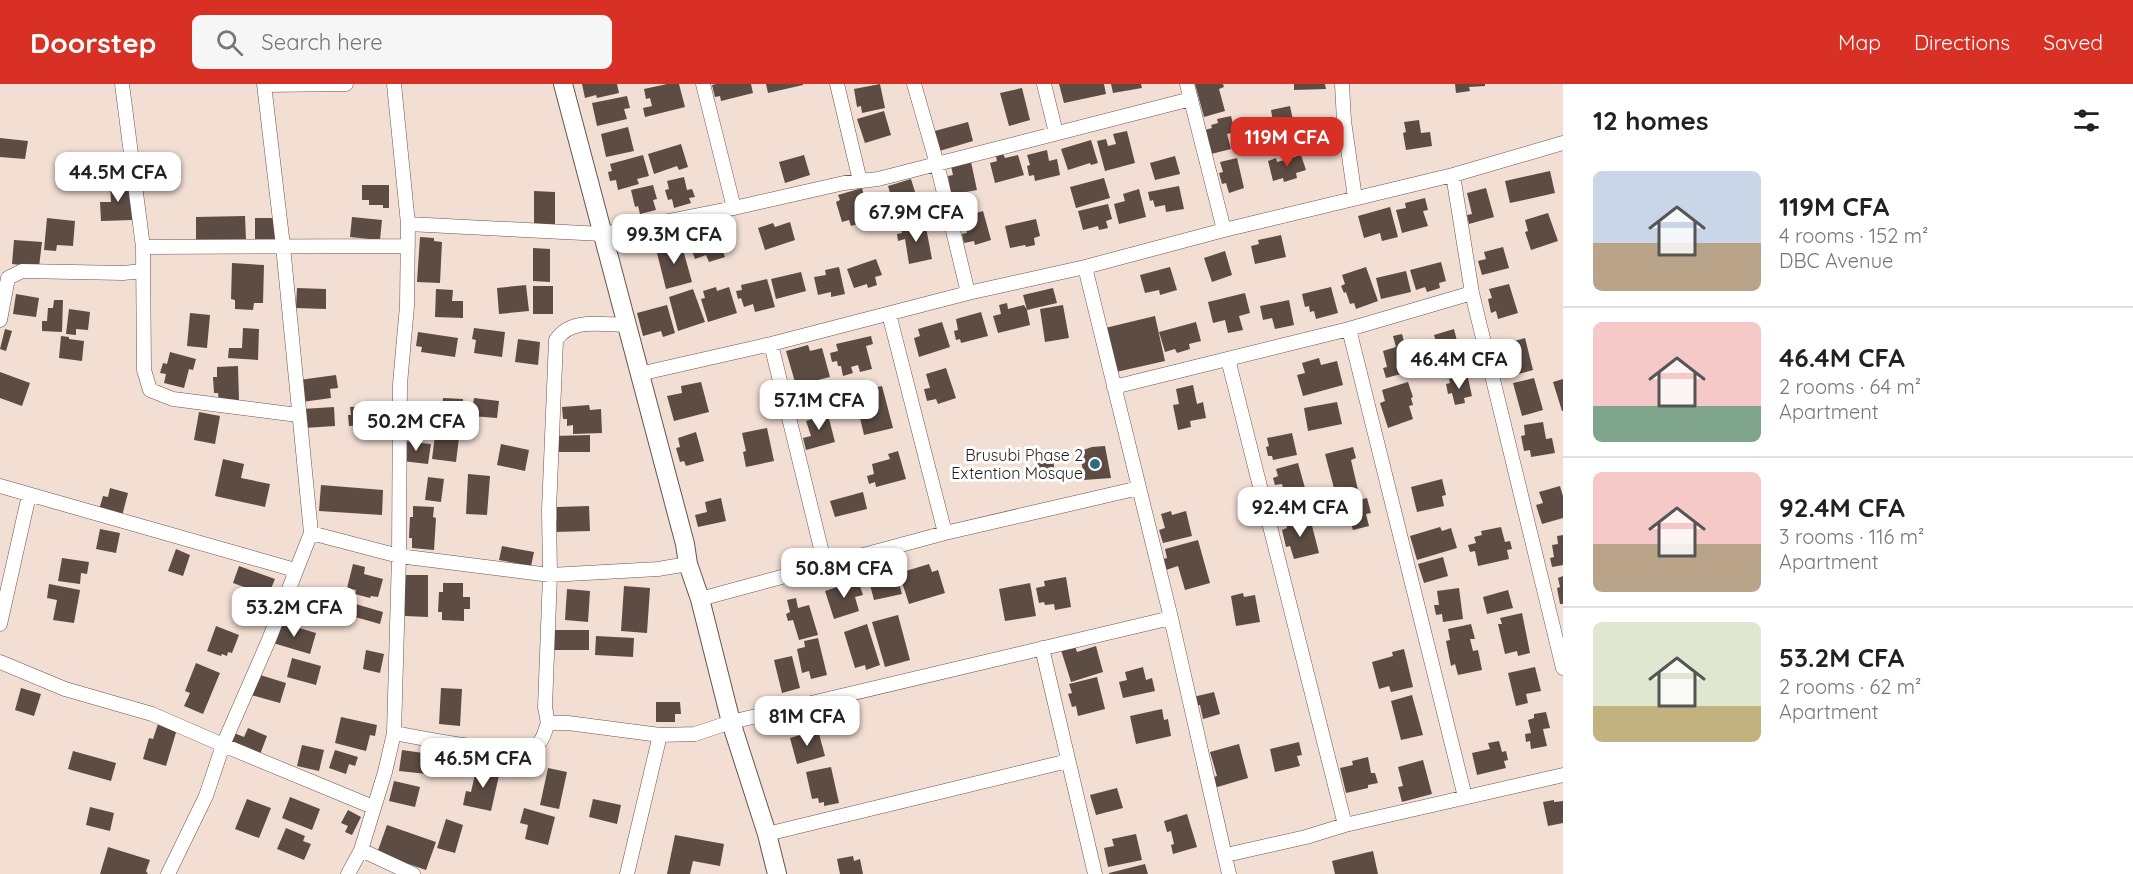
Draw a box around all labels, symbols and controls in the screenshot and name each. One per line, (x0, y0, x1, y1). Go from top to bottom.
search box (192, 15, 612, 69)
text: Doorstep (30, 25, 156, 60)
icon: search (213, 26, 246, 59)
text: Search here (261, 28, 383, 56)
text: Map (1838, 29, 1881, 55)
text: Directions (1914, 29, 2010, 55)
text: Saved (2043, 29, 2103, 55)
text: 12 homes (1593, 104, 1709, 137)
icon: filters (2070, 104, 2103, 137)
pin: 119M CFA (1225, 117, 1349, 168)
text: 119M CFA (1245, 124, 1329, 149)
pin: 44.5M CFA (49, 152, 187, 203)
text: 44.5M CFA (69, 159, 167, 184)
text: 119M CFA (1779, 190, 1889, 223)
pin: 67.9M CFA (847, 192, 985, 243)
icon: home (1641, 195, 1713, 267)
text: 67.9M CFA (869, 199, 963, 224)
pin: 99.3M CFA (605, 214, 743, 265)
text: 99.3M CFA (626, 221, 722, 246)
text: 4 rooms · 152 m² (1779, 223, 1928, 248)
text: DBC Avenue (1779, 248, 1893, 273)
pin: 46.4M CFA (1390, 339, 1528, 390)
text: 46.4M CFA (1779, 341, 1905, 374)
text: 46.4M CFA (1411, 346, 1507, 371)
icon: home (1641, 346, 1713, 418)
text: 2 rooms · 64 m² (1779, 374, 1921, 399)
pin: 57.1M CFA (750, 380, 888, 431)
text: 57.1M CFA (774, 387, 864, 412)
text: Apartment (1779, 399, 1879, 424)
pin: 50.2M CFA (347, 401, 485, 452)
text: 50.2M CFA (367, 408, 465, 433)
place label: Brusubi Phase 2 Extention Mosque (951, 445, 1083, 483)
marker: Brusubi Phase 2 Extention Mosque (1088, 457, 1102, 471)
pin: 92.4M CFA (1231, 487, 1369, 538)
text: 92.4M CFA (1779, 491, 1905, 524)
text: 92.4M CFA (1252, 494, 1348, 519)
icon: home (1641, 496, 1713, 568)
text: 3 rooms · 116 m² (1779, 524, 1924, 549)
pin: 50.8M CFA (775, 548, 913, 599)
text: Apartment (1779, 549, 1879, 574)
text: 50.8M CFA (795, 555, 893, 580)
pin: 53.2M CFA (225, 587, 363, 638)
text: 53.2M CFA (246, 594, 342, 619)
text: 53.2M CFA (1779, 641, 1904, 674)
icon: home (1641, 646, 1713, 718)
text: 2 rooms · 62 m² (1779, 674, 1921, 699)
pin: 81M CFA (752, 696, 862, 747)
text: Apartment (1779, 699, 1879, 724)
text: 81M CFA (769, 703, 845, 728)
pin: 46.5M CFA (414, 738, 552, 789)
text: 46.5M CFA (434, 745, 532, 770)

